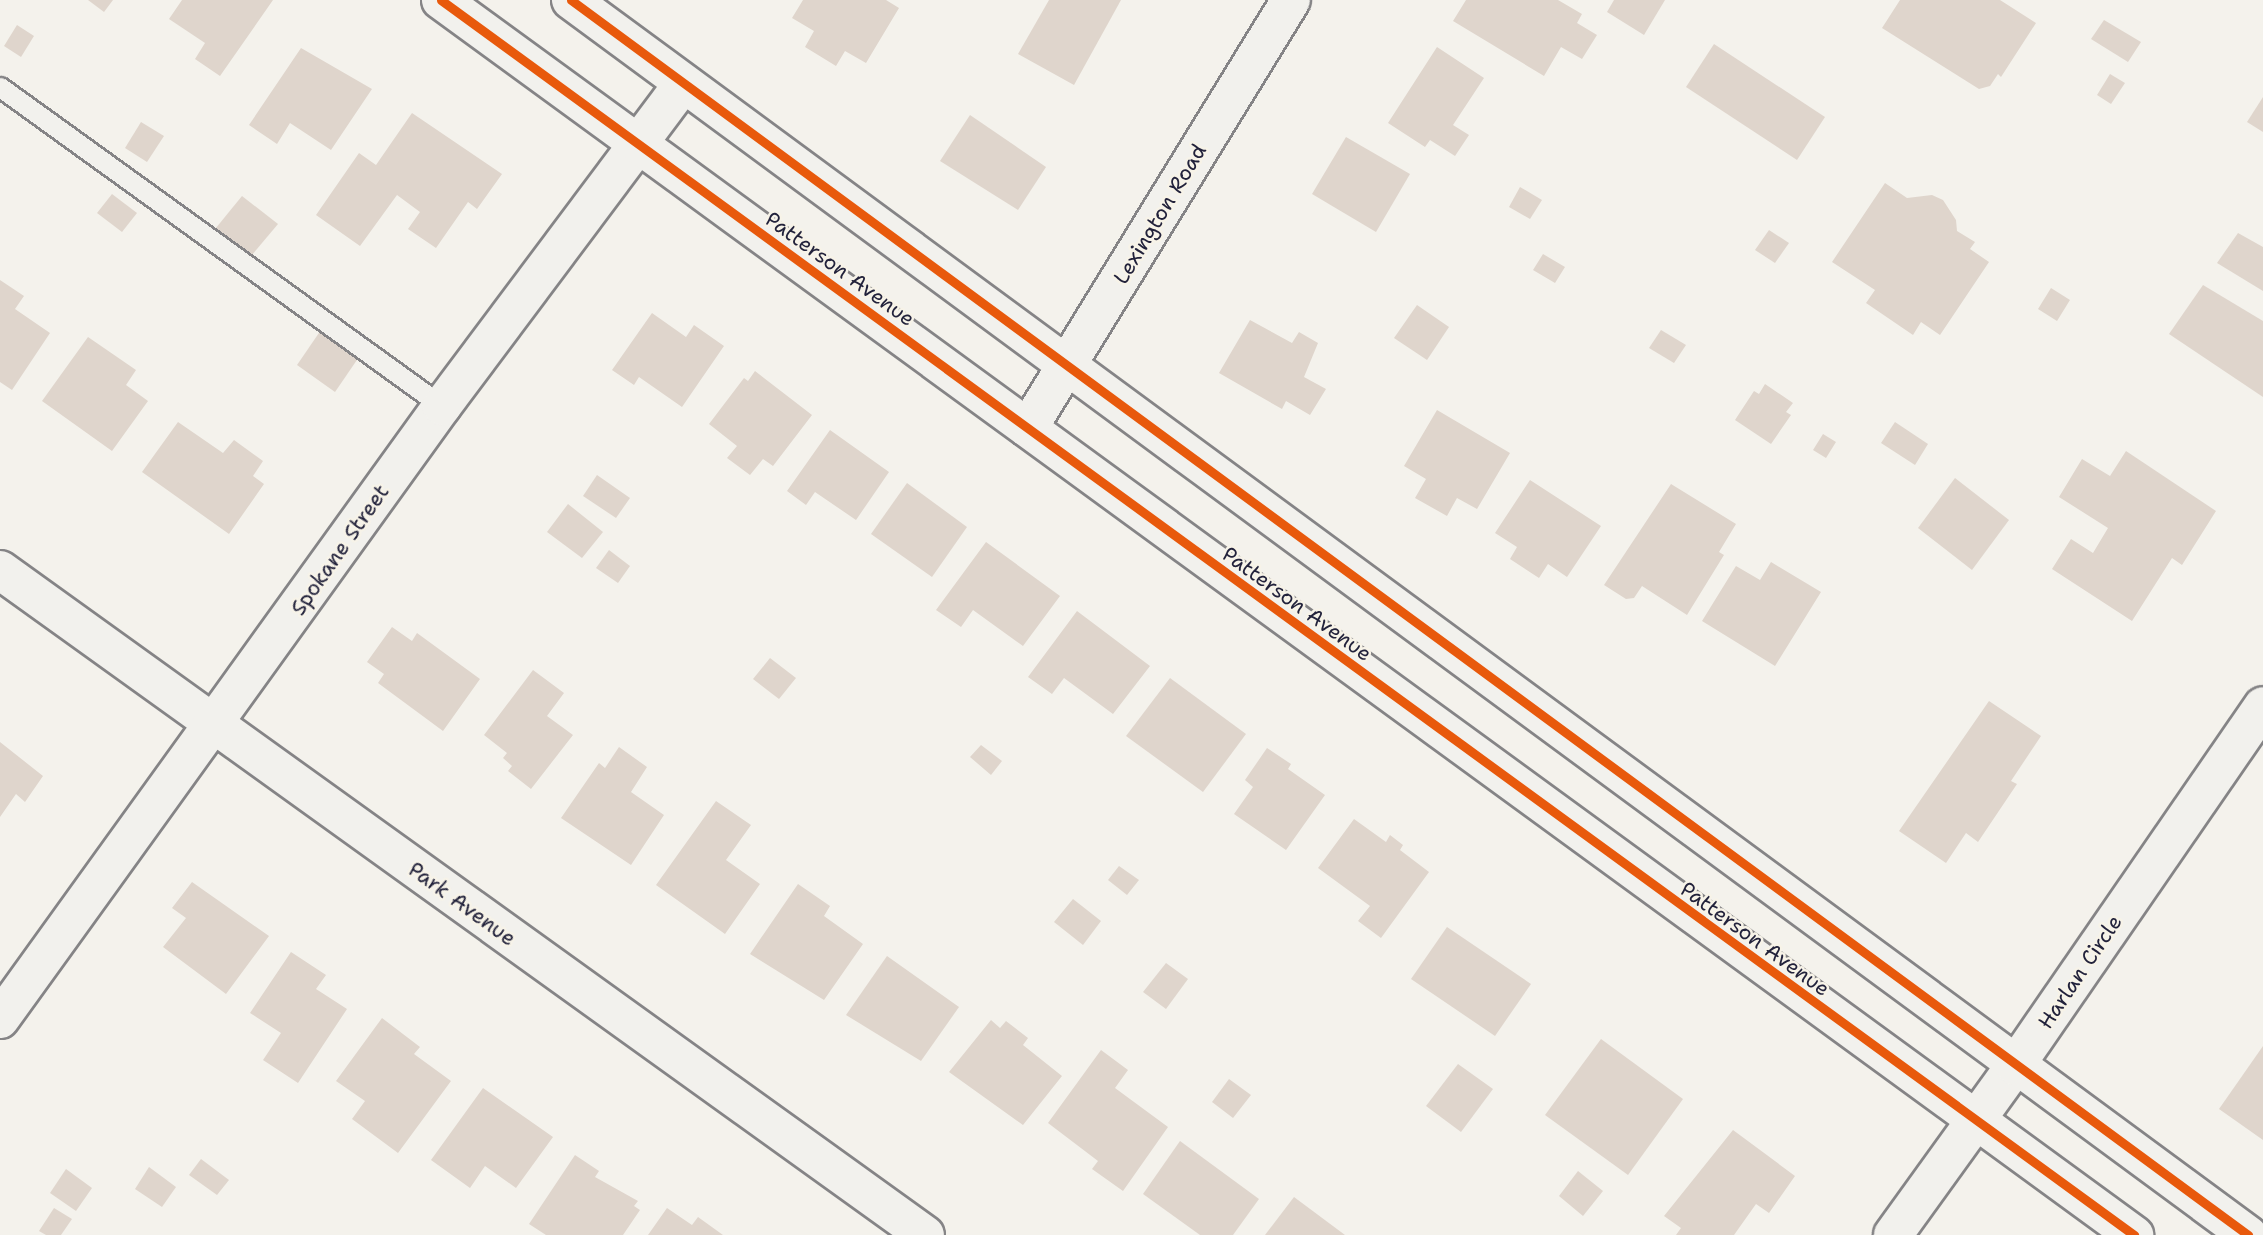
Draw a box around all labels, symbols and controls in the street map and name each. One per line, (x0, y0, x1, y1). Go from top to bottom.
street label: Lexington Road (1108, 139, 1212, 289)
street label: Patterson Avenue (760, 206, 920, 332)
street label: Spokane Street (286, 480, 394, 620)
street label: Patterson Avenue (1217, 541, 1377, 667)
street label: Park Avenue (404, 857, 520, 951)
street label: Patterson Avenue (1675, 876, 1835, 1002)
street label: Harlan Circle (2033, 910, 2127, 1034)

